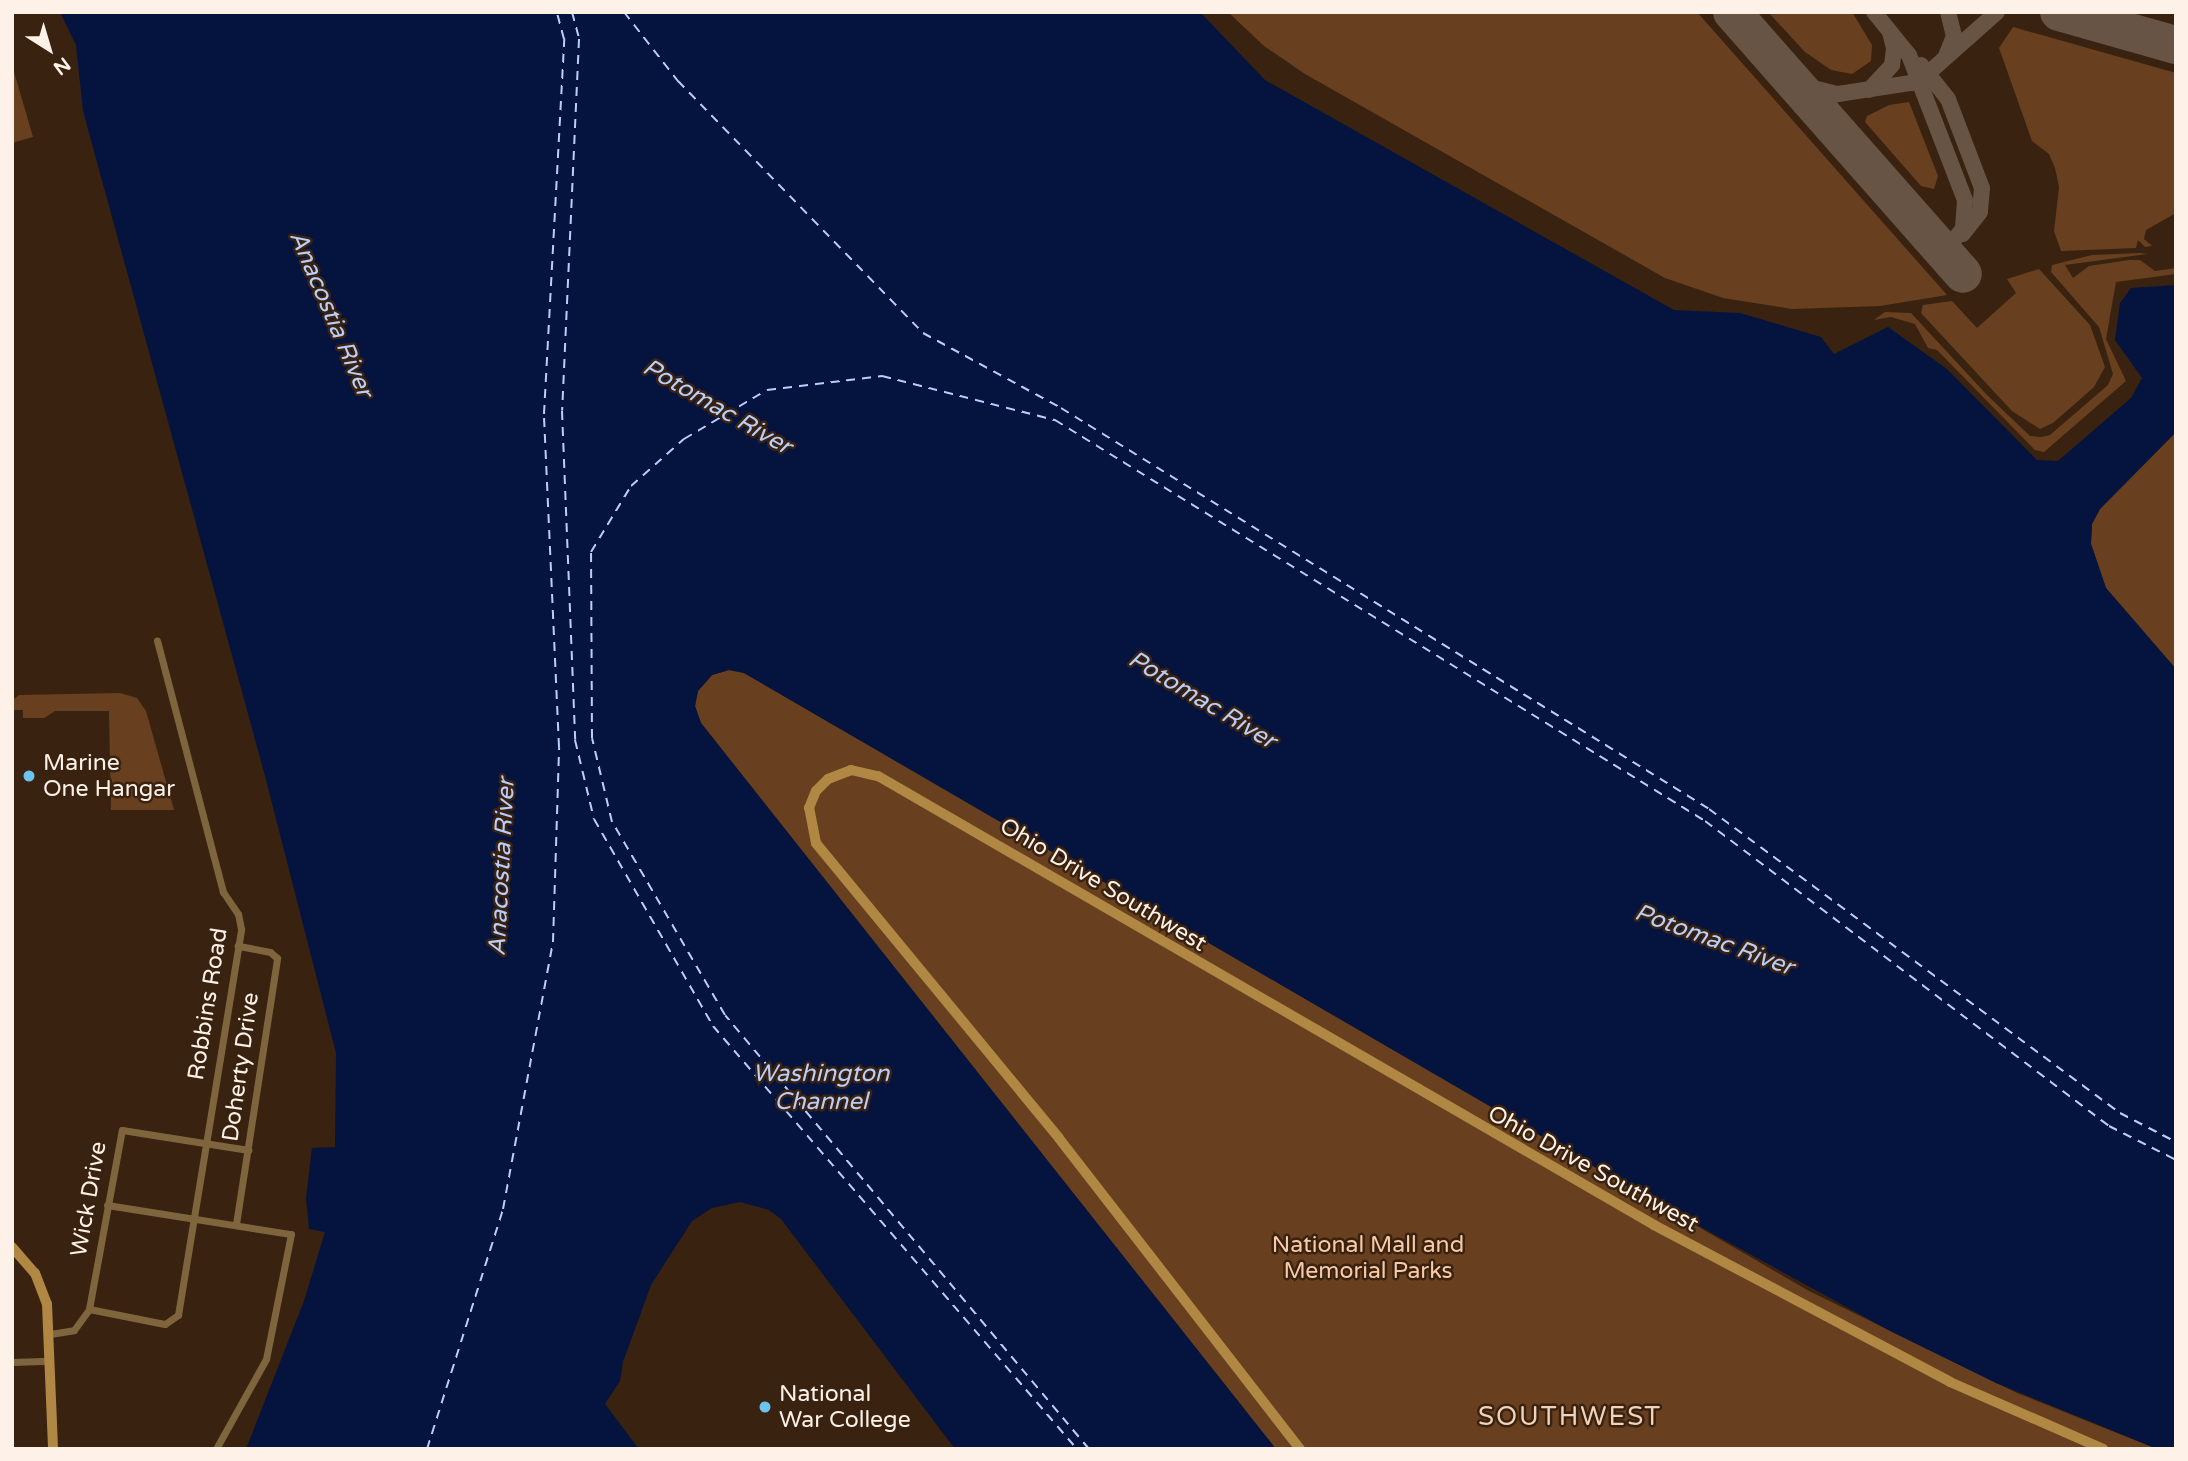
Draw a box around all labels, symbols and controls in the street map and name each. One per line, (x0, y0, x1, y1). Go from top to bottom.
north arrow (14, 14, 84, 84)
text: N (49, 52, 74, 79)
water label: Anacostia River (283, 227, 379, 401)
water label: Potomac River (638, 353, 796, 461)
water label: Potomac River (1123, 645, 1281, 755)
place label: Marine One Hangar (43, 749, 175, 803)
marker: Marine One Hangar (21, 768, 37, 784)
water label: Anacostia River (483, 777, 521, 957)
street label: Ohio Drive Southwest (995, 812, 1211, 958)
water label: Potomac River (1631, 898, 1797, 982)
street label: Robbins Road (182, 926, 234, 1082)
street label: Doherty Drive (217, 991, 265, 1143)
water label: Washington Channel (753, 1060, 889, 1116)
street label: Ohio Drive Southwest (1483, 1100, 1703, 1238)
street label: Wick Drive (65, 1139, 113, 1259)
park label: National Mall and Memorial Parks (1272, 1231, 1464, 1285)
place label: National War College (779, 1380, 911, 1434)
marker: National War College (757, 1399, 773, 1415)
district label: SOUTHWEST (1479, 1401, 1661, 1433)

